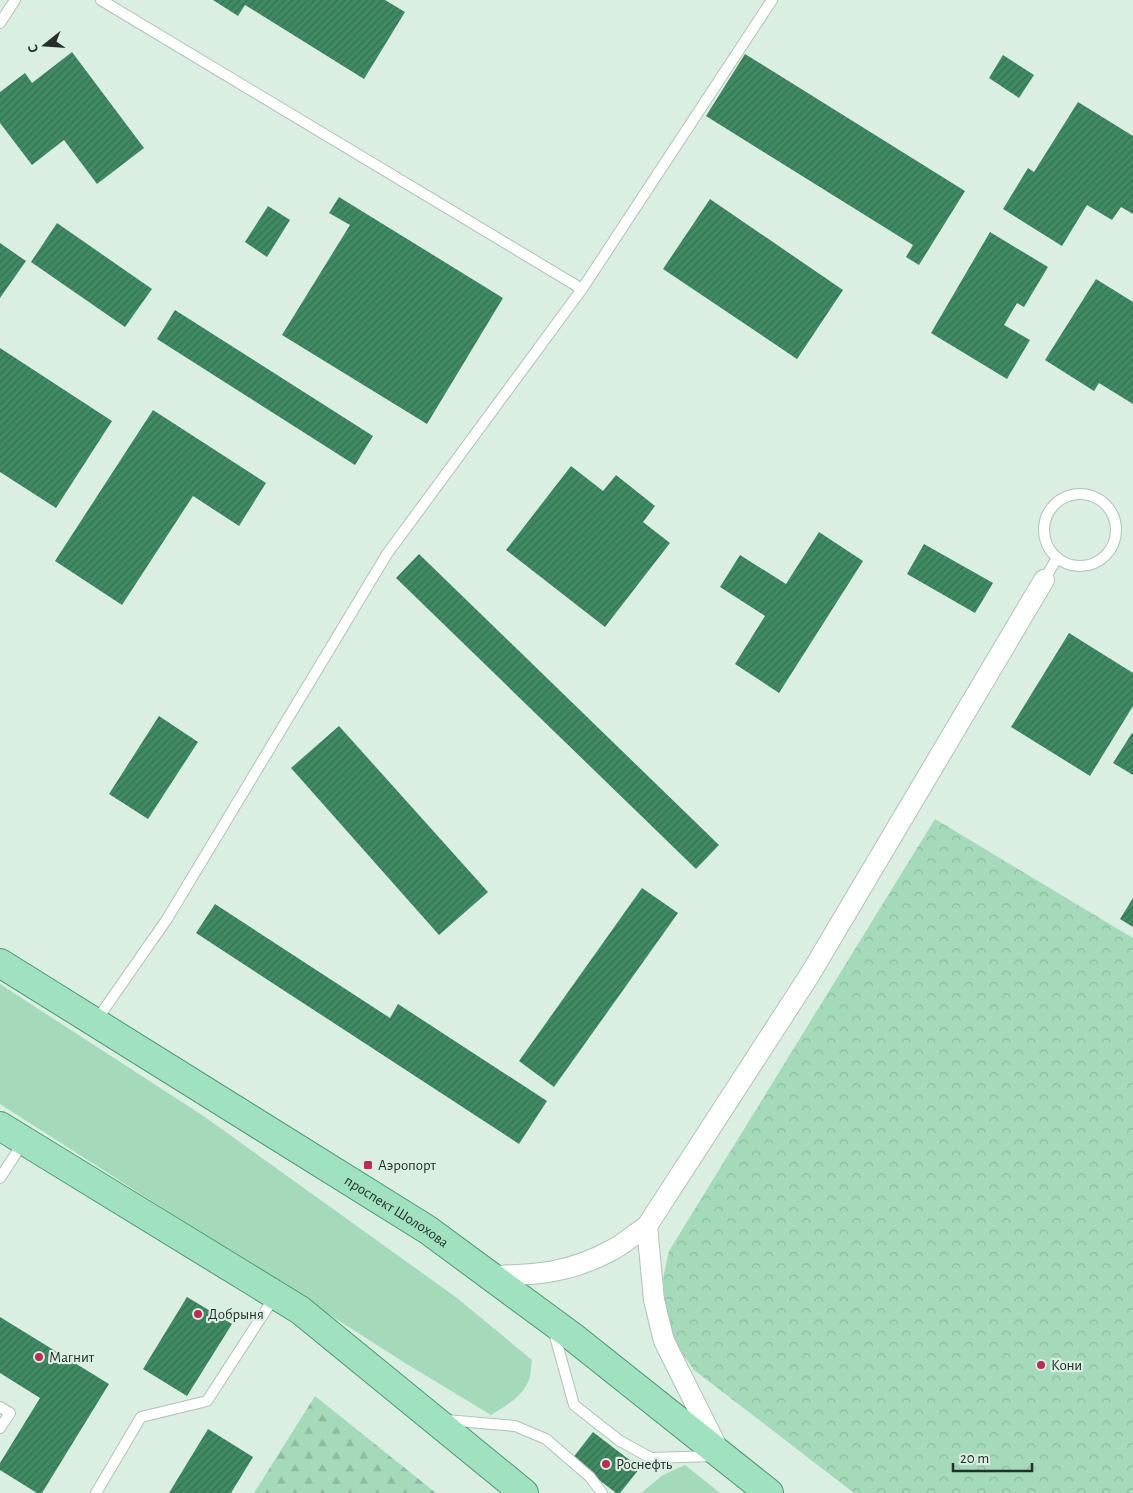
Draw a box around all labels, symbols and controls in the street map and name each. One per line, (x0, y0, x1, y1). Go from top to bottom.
north arrow (20, 20, 70, 70)
text: С (26, 43, 41, 54)
place label: Аэропорт (378, 1158, 437, 1173)
marker: Аэропорт (362, 1159, 374, 1171)
street label: проспект Шолохова (342, 1173, 451, 1251)
place label: Добрыня (208, 1307, 264, 1322)
marker: Добрыня (192, 1308, 204, 1320)
place label: Магнит (49, 1350, 95, 1365)
marker: Магнит (33, 1351, 45, 1363)
place label: Кони (1051, 1358, 1082, 1373)
marker: Кони (1035, 1359, 1047, 1371)
scale bar (953, 1440, 1032, 1472)
text: 20 m (960, 1451, 989, 1466)
place label: Роснефть (616, 1457, 673, 1472)
marker: Роснефть (600, 1458, 612, 1470)

